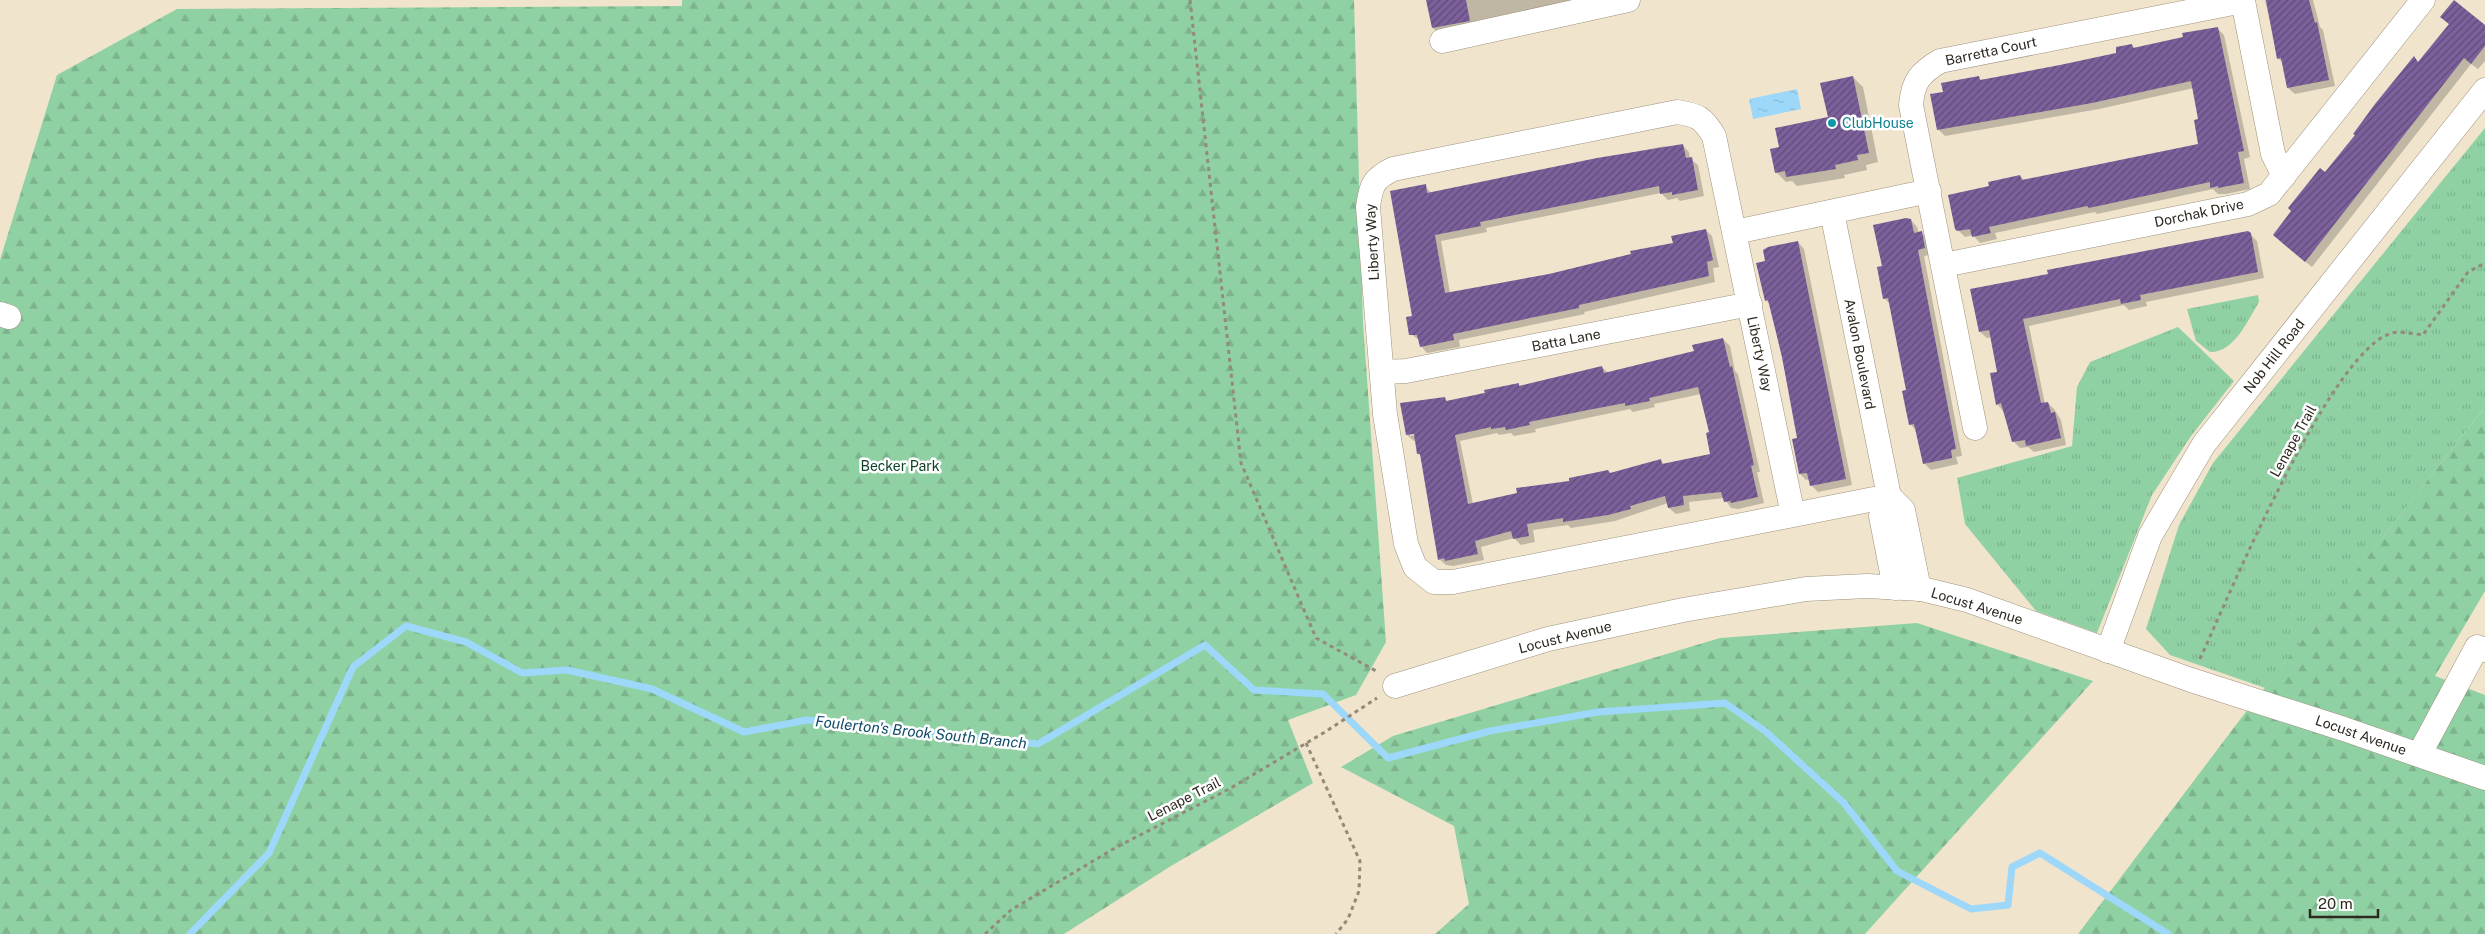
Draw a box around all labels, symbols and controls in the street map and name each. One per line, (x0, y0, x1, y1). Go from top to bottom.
street label: Barretta Court (1944, 33, 2038, 69)
place label: ClubHouse (1842, 115, 1914, 131)
marker: ClubHouse (1826, 117, 1838, 129)
street label: Dorchak Drive (2153, 196, 2245, 230)
street label: Liberty Way (1362, 203, 1382, 281)
street label: Avalon Boulevard (1841, 297, 1879, 411)
street label: Liberty Way (1744, 315, 1776, 394)
street label: Nob Hill Road (2240, 316, 2308, 396)
street label: Batta Lane (1530, 325, 1602, 355)
street label: Lenape Trail (2267, 402, 2319, 480)
park label: Becker Park (860, 458, 940, 474)
street label: Locust Avenue (1929, 584, 2025, 628)
street label: Locust Avenue (1517, 618, 1613, 656)
water label: Foulerton's Brook South Branch (814, 712, 1028, 752)
street label: Locust Avenue (2313, 712, 2409, 758)
street label: Lenape Trail (1145, 774, 1223, 824)
scale bar (2310, 886, 2378, 918)
text: 20 m (2318, 895, 2353, 912)

